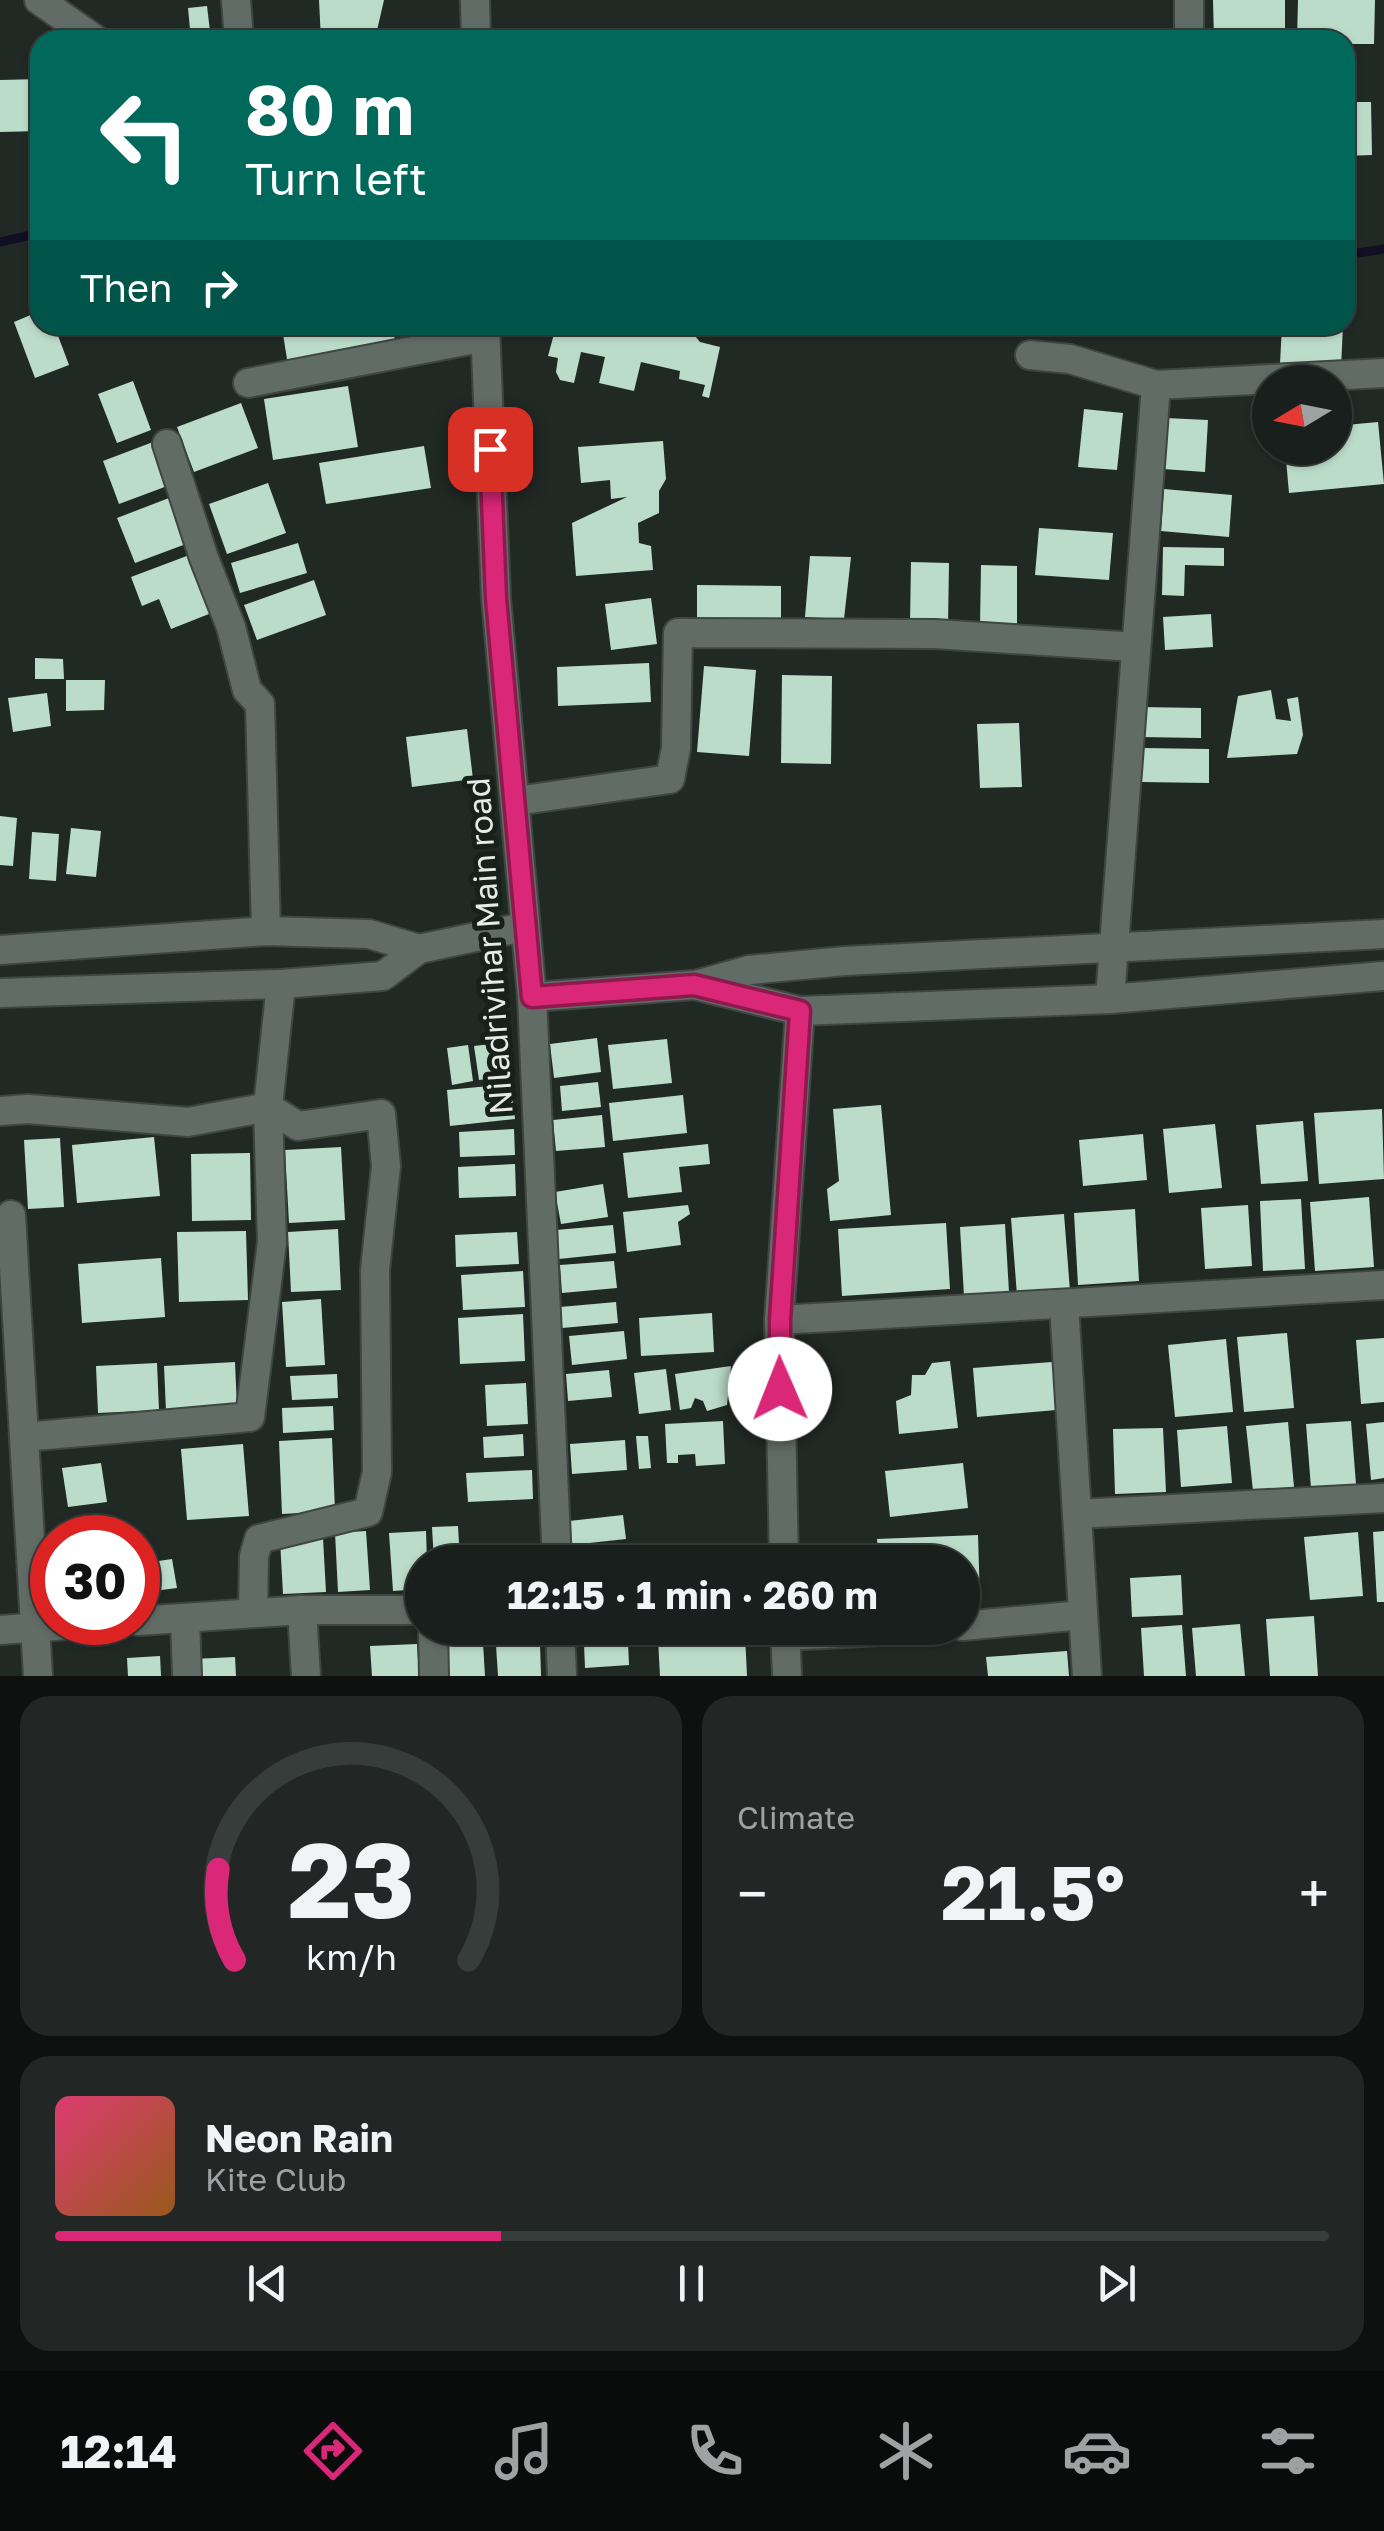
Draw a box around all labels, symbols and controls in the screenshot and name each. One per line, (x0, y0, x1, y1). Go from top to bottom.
text: 80 m (245, 66, 414, 150)
icon: left (80, 70, 210, 200)
text: Turn left (245, 151, 427, 205)
icon: right (192, 260, 247, 315)
text: Then (80, 265, 172, 310)
north arrow (1252, 365, 1352, 465)
map controls (1252, 365, 1352, 465)
pin (448, 407, 533, 492)
icon: arrive (463, 422, 518, 477)
street label: Niladrivihar Main road (458, 776, 520, 1116)
position arrow (728, 1337, 832, 1441)
speed limit sign: 30 (30, 1515, 160, 1645)
text: 12:15 · 1 min · 260 m (507, 1572, 878, 1617)
text: Climate (737, 1798, 855, 1836)
text: 23 (288, 1816, 414, 1941)
text: 21.5° (941, 1846, 1125, 1937)
text: − (737, 1860, 767, 1926)
text: + (1299, 1860, 1329, 1926)
text: km/h (306, 1935, 396, 1978)
text: Neon Rain (205, 2115, 393, 2160)
text: Kite Club (205, 2160, 346, 2198)
icon: previous (240, 2256, 295, 2311)
icon: pause (664, 2256, 719, 2311)
icon: next (1089, 2256, 1144, 2311)
icon: directions (298, 2416, 368, 2486)
icon: music (489, 2416, 559, 2486)
icon: phone (680, 2416, 750, 2486)
icon: climate (871, 2416, 941, 2486)
icon: car (1062, 2416, 1132, 2486)
icon: filters (1253, 2416, 1323, 2486)
text: 12:14 (61, 2424, 177, 2478)

